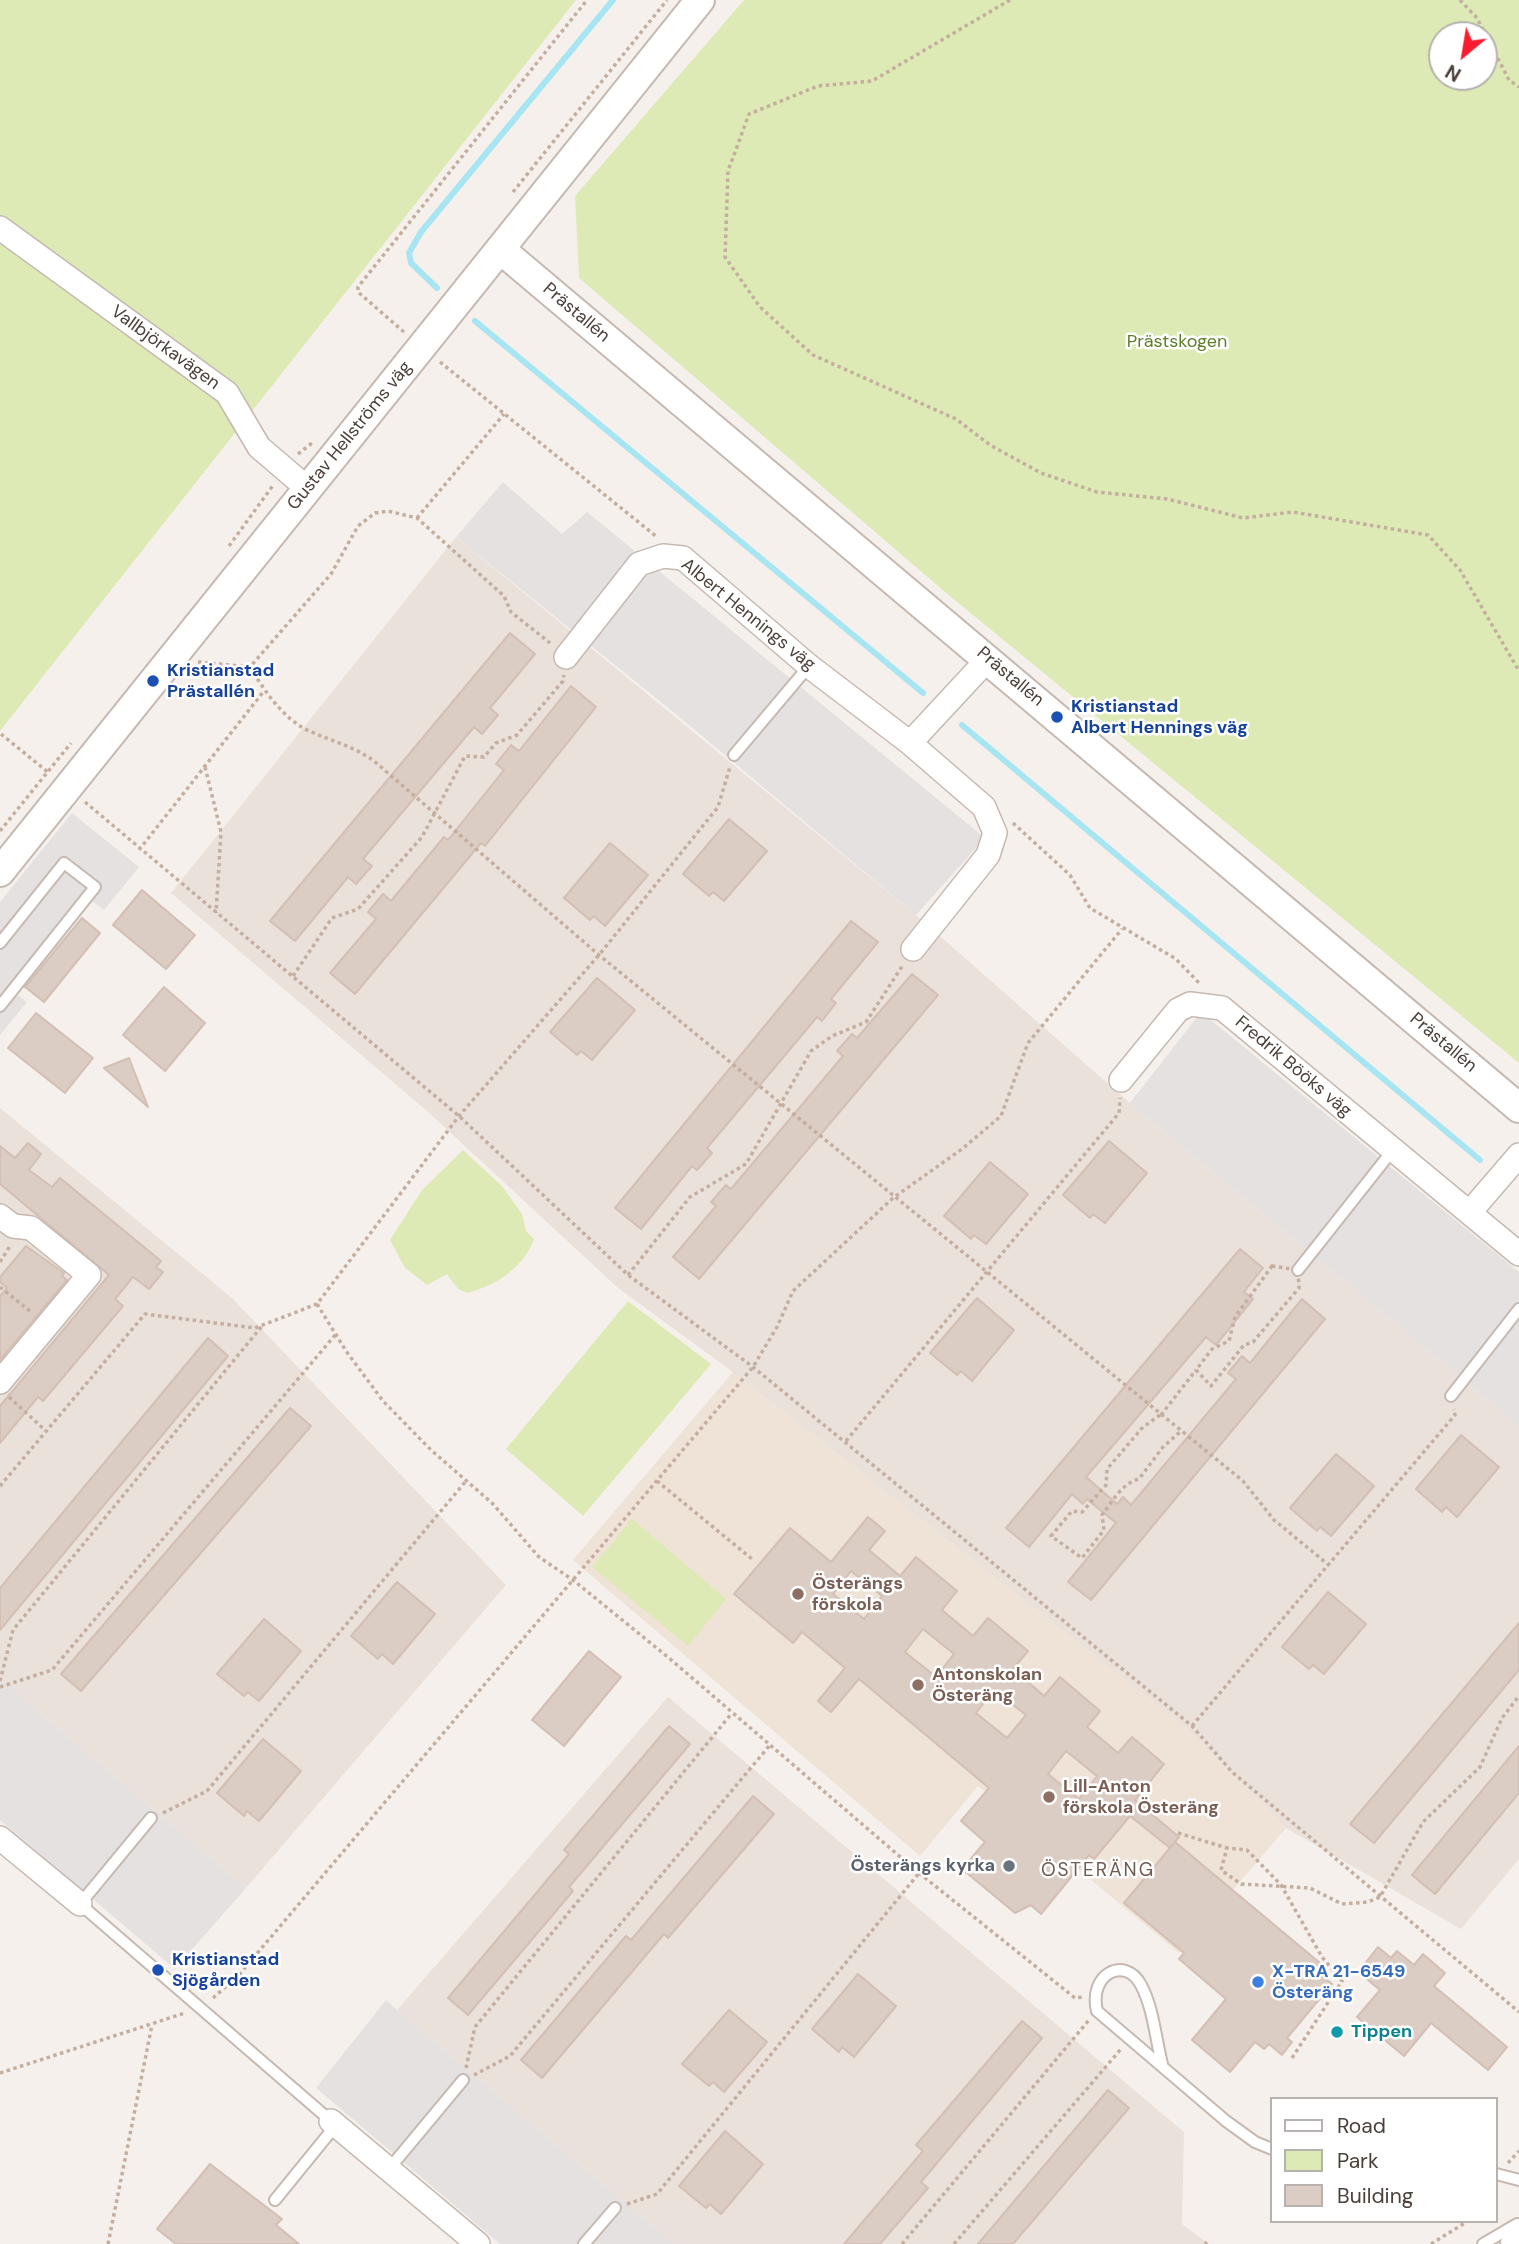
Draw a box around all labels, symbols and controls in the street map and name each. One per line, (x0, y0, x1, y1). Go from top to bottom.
north arrow (1428, 21, 1498, 91)
text: N (1441, 59, 1466, 87)
street label: Prästallén (538, 279, 614, 347)
street label: Vallbjörkavägen (106, 301, 224, 395)
park label: Prästskogen (1127, 331, 1227, 353)
street label: Gustav Hellströms väg (283, 357, 417, 515)
street label: Albert Hennings väg (677, 554, 819, 676)
street label: Prästallén (972, 643, 1048, 711)
place label: Kristianstad Prästallén (167, 660, 274, 702)
marker: Kristianstad Prästallén (145, 673, 161, 689)
place label: Kristianstad Albert Hennings väg (1071, 696, 1248, 738)
marker: Kristianstad Albert Hennings väg (1049, 709, 1065, 725)
street label: Prästallén (1405, 1009, 1481, 1077)
street label: Fredrik Bööks väg (1230, 1012, 1356, 1122)
place label: Österängs förskola (812, 1573, 903, 1616)
marker: Österängs förskola (790, 1586, 806, 1602)
place label: Antonskolan Österäng (932, 1664, 1042, 1706)
marker: Antonskolan Österäng (910, 1677, 926, 1693)
place label: Lill-Anton förskola Österäng (1063, 1776, 1219, 1818)
marker: Lill-Anton förskola Österäng (1041, 1789, 1057, 1805)
place label: Österängs kyrka (850, 1855, 995, 1877)
marker: Österängs kyrka (1001, 1858, 1017, 1874)
district label: ÖSTERÄNG (1042, 1860, 1154, 1882)
place label: Kristianstad Sjögården (172, 1949, 279, 1992)
place label: X-TRA 21-6549 Österäng (1272, 1961, 1405, 2004)
marker: Kristianstad Sjögården (150, 1962, 166, 1978)
marker: X-TRA 21-6549 Österäng (1250, 1974, 1266, 1990)
place label: Tippen (1351, 2021, 1412, 2043)
marker: Tippen (1329, 2024, 1345, 2040)
legend (1270, 2097, 1498, 2223)
text: Road (1337, 2112, 1386, 2140)
text: Park (1337, 2147, 1378, 2175)
text: Building (1337, 2182, 1413, 2210)

